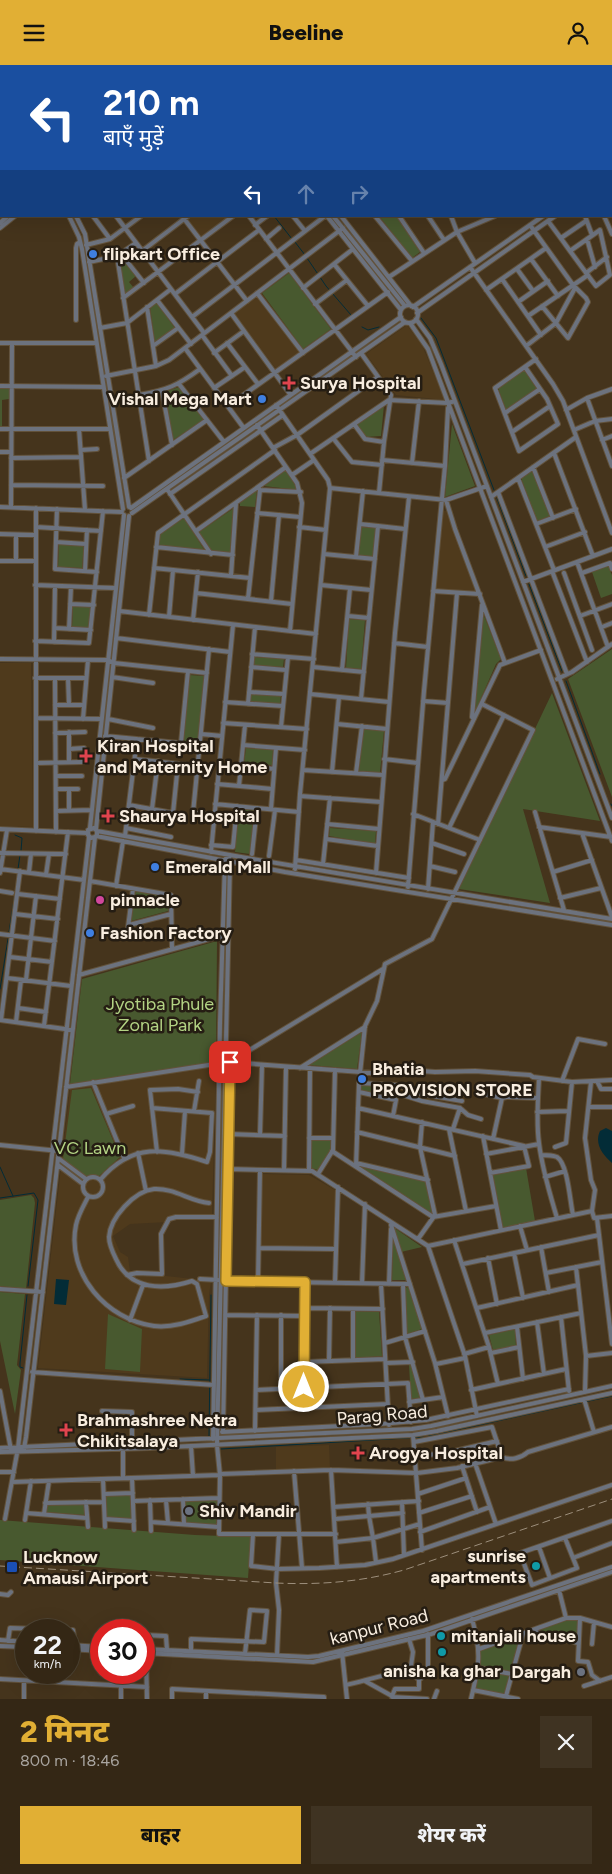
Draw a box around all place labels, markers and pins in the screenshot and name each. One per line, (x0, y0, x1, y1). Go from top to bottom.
place label: flipkart Office (103, 243, 220, 265)
marker: flipkart Office (87, 248, 99, 260)
place label: Surya Hospital (300, 372, 421, 394)
marker: Surya Hospital (282, 376, 296, 390)
place label: Vishal Mega Mart (108, 388, 252, 410)
marker: Vishal Mega Mart (256, 393, 268, 405)
place label: Kiran Hospital and Maternity Home (97, 735, 267, 778)
marker: Kiran Hospital and Maternity Home (79, 749, 93, 763)
place label: Shaurya Hospital (119, 805, 260, 827)
marker: Shaurya Hospital (101, 809, 115, 823)
place label: Emerald Mall (165, 856, 271, 878)
marker: Emerald Mall (149, 861, 161, 873)
place label: pinnacle (110, 889, 180, 911)
marker: pinnacle (94, 894, 106, 906)
place label: Fashion Factory (100, 922, 232, 944)
marker: Fashion Factory (84, 927, 96, 939)
pin (209, 1041, 251, 1083)
place label: Bhatia PROVISION STORE (372, 1058, 533, 1101)
marker: Bhatia PROVISION STORE (356, 1073, 368, 1085)
place label: Brahmashree Netra Chikitsalaya (77, 1409, 237, 1452)
marker: Brahmashree Netra Chikitsalaya (59, 1423, 73, 1437)
place label: Arogya Hospital (369, 1442, 503, 1464)
marker: Arogya Hospital (351, 1446, 365, 1460)
place label: Shiv Mandir (199, 1500, 297, 1522)
marker: Shiv Mandir (183, 1505, 195, 1517)
place label: sunrise apartments (430, 1545, 527, 1588)
place label: Lucknow Amausi Airport (23, 1546, 148, 1589)
marker: Lucknow Amausi Airport (5, 1560, 19, 1574)
marker: sunrise apartments (530, 1560, 542, 1572)
place label: mitanjali house (451, 1625, 576, 1647)
marker: mitanjali house (435, 1630, 447, 1642)
marker: anisha ka ghar (436, 1646, 448, 1658)
place label: anisha ka ghar (383, 1660, 501, 1682)
place label: Dargah (511, 1661, 571, 1683)
marker: Dargah (575, 1666, 587, 1678)

